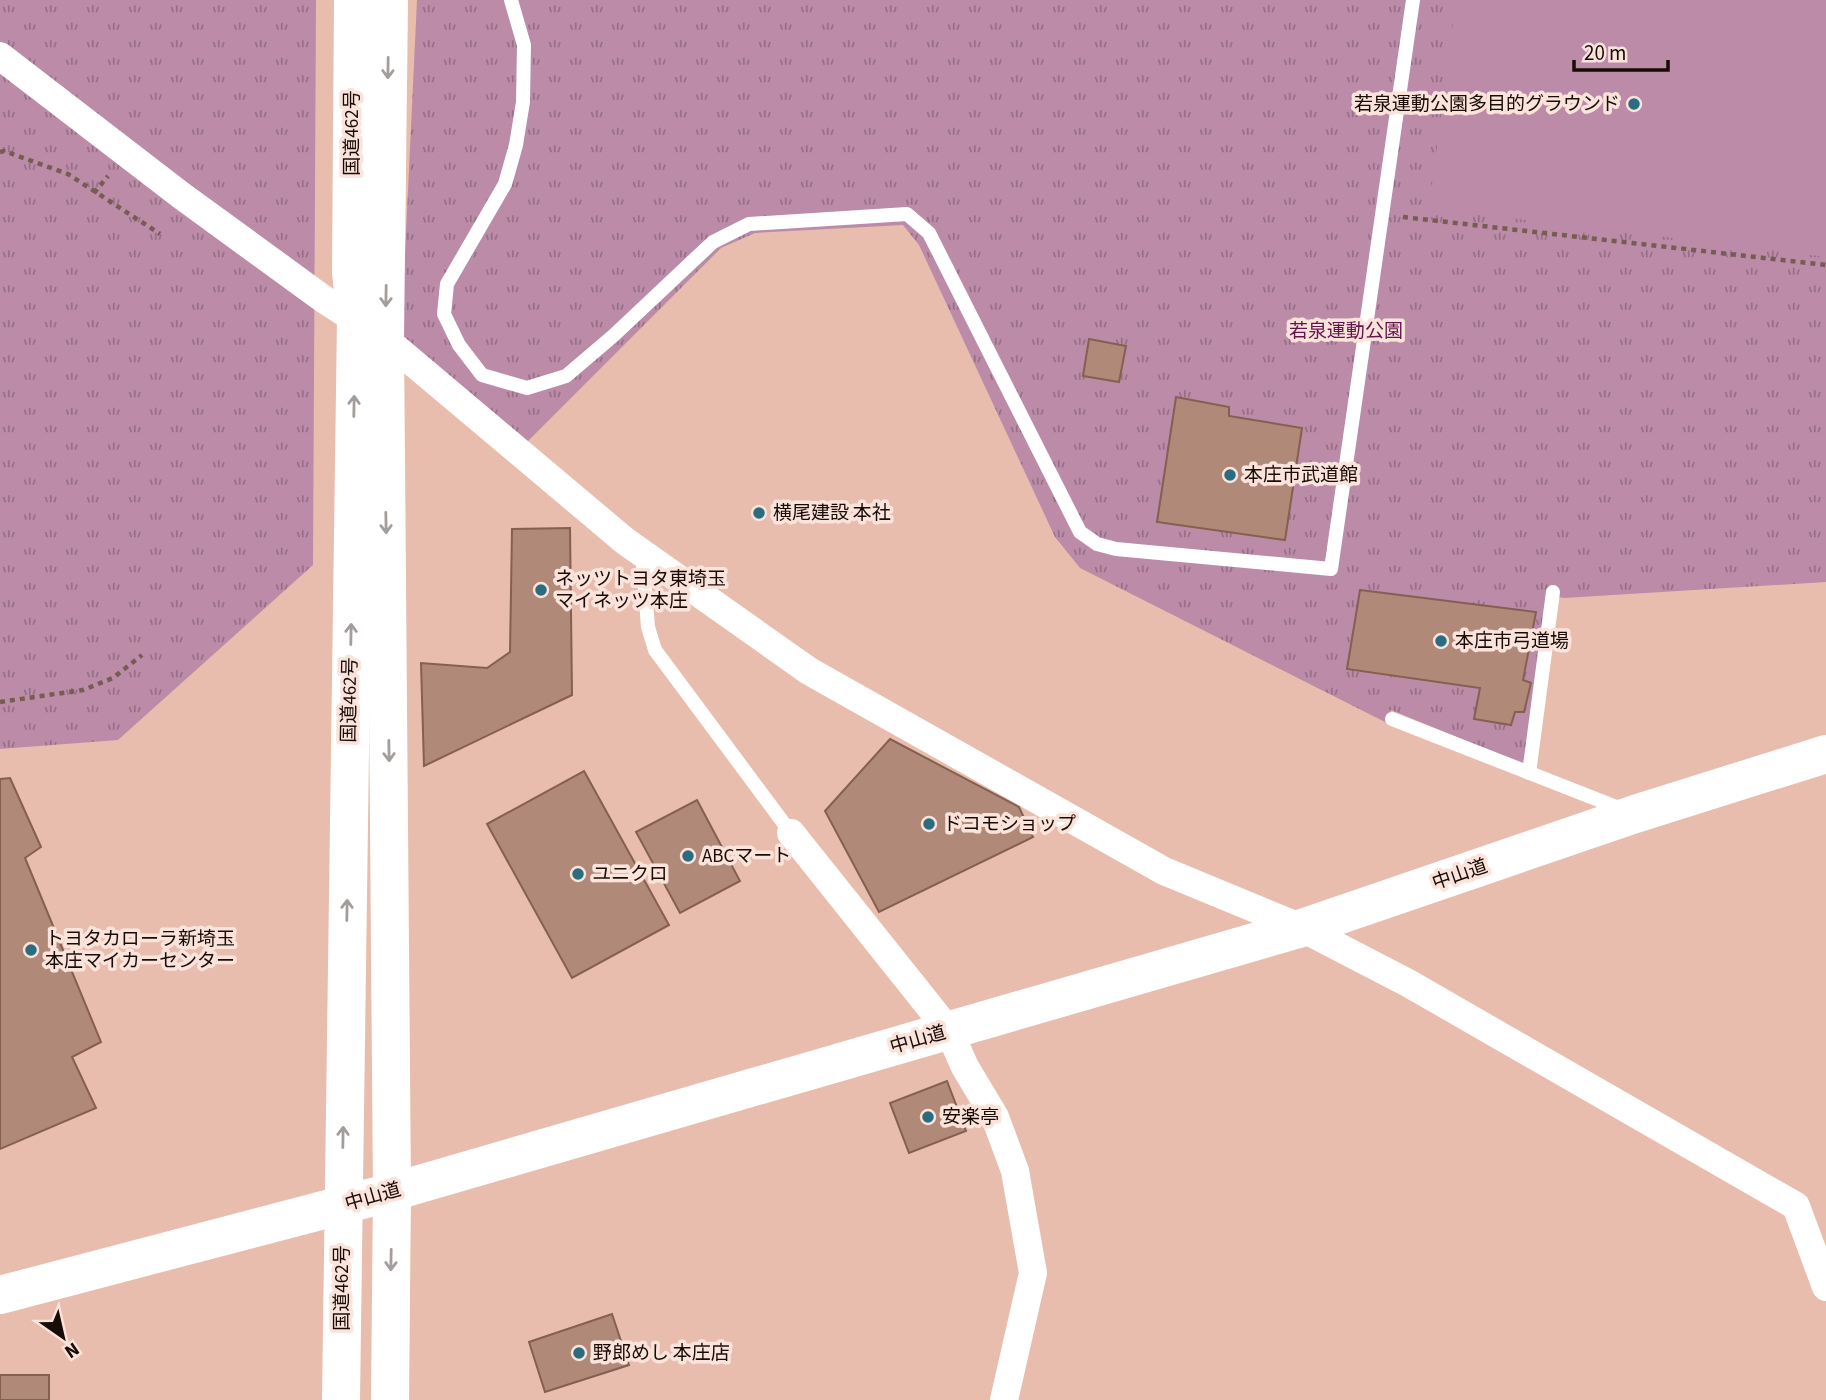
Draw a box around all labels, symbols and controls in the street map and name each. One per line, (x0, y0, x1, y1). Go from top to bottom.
scale bar (1574, 28, 1668, 72)
text: 20 m (1584, 38, 1626, 68)
one-way arrow (382, 56, 395, 79)
street label: 国道462号 (339, 90, 366, 176)
place label: 若泉運動公園多目的グラウンド (1354, 91, 1620, 118)
marker: 若泉運動公園多目的グラウンド (1626, 96, 1642, 112)
one-way arrow (379, 284, 393, 307)
park label: 若泉運動公園 (1289, 318, 1403, 345)
one-way arrow (348, 395, 361, 418)
place label: 本庄市武道館 (1244, 462, 1358, 489)
marker: 本庄市武道館 (1222, 467, 1238, 483)
place label: 横尾建設 本社 (773, 500, 891, 527)
marker: 横尾建設 本社 (751, 505, 767, 521)
one-way arrow (380, 511, 393, 534)
place label: ネッツトヨタ東埼玉 マイネッツ本庄 (555, 566, 726, 615)
marker: ネッツトヨタ東埼玉 マイネッツ本庄 (533, 582, 549, 598)
one-way arrow (344, 622, 358, 645)
place label: 本庄市弓道場 (1455, 628, 1569, 655)
marker: 本庄市弓道場 (1433, 633, 1449, 649)
street label: 国道462号 (336, 657, 364, 743)
one-way arrow (382, 739, 395, 762)
place label: ドコモショップ (943, 811, 1076, 838)
marker: ドコモショップ (921, 816, 937, 832)
place label: ABCマート (702, 843, 791, 870)
marker: ABCマート (680, 848, 696, 864)
street label: 中山道 (1429, 853, 1491, 897)
place label: ユニクロ (592, 861, 668, 888)
marker: ユニクロ (570, 866, 586, 882)
one-way arrow (340, 899, 353, 922)
place label: トヨタカローラ新埼玉 本庄マイカーセンター (45, 926, 235, 975)
marker: トヨタカローラ新埼玉 本庄マイカーセンター (23, 942, 39, 958)
street label: 中山道 (887, 1019, 949, 1061)
place label: 安楽亭 (942, 1104, 999, 1131)
marker: 安楽亭 (920, 1109, 936, 1125)
one-way arrow (337, 1126, 350, 1149)
street label: 中山道 (342, 1176, 404, 1218)
street label: 国道462号 (329, 1245, 356, 1331)
one-way arrow (384, 1248, 398, 1271)
north arrow (28, 1302, 98, 1372)
text: N (59, 1335, 84, 1365)
place label: 野郎めし 本庄店 (593, 1340, 730, 1367)
marker: 野郎めし 本庄店 (571, 1345, 587, 1361)

